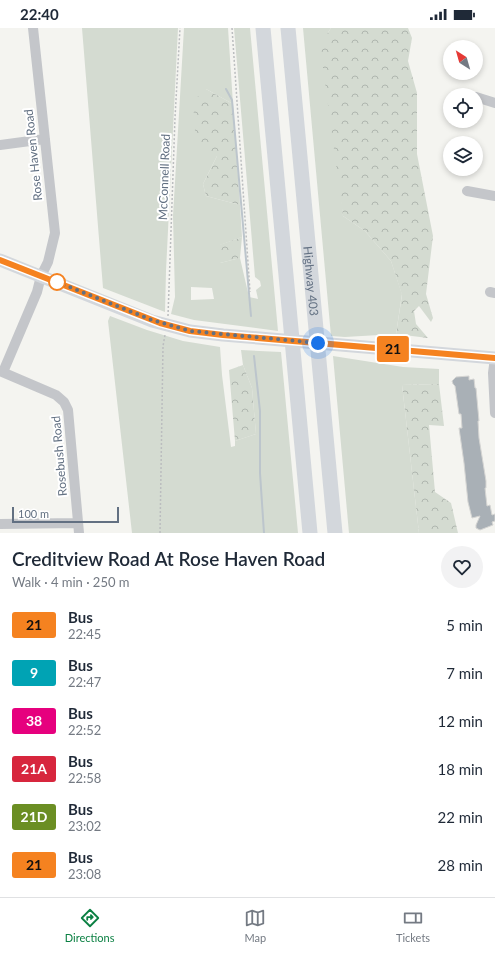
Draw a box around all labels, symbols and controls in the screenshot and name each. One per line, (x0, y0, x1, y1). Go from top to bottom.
text: 22:40 (20, 5, 59, 23)
north arrow (443, 40, 483, 80)
map controls (443, 40, 483, 176)
button: locate (443, 88, 483, 128)
street label: Rose Haven Road (21, 108, 45, 202)
street label: McConnell Road (155, 134, 173, 220)
button: layers (443, 136, 483, 176)
street label: Highway 403 (301, 245, 322, 316)
unlabelled marker (48, 273, 66, 291)
your location (308, 333, 328, 353)
line badge: 21 (375, 336, 411, 362)
text: 21 (385, 340, 401, 357)
street label: Rosebush Road (48, 415, 70, 497)
scale bar (12, 505, 119, 524)
text: 100 m (18, 507, 49, 520)
button: heart (441, 546, 483, 588)
text: Creditview Road At Rose Haven Road (12, 547, 325, 570)
text: Walk · 4 min · 250 m (12, 574, 130, 590)
text: Bus (68, 608, 93, 626)
text: 21 (26, 616, 42, 633)
text: 5 min (446, 616, 483, 634)
text: 22:45 (68, 626, 101, 642)
text: Bus (68, 656, 93, 674)
text: 9 (30, 664, 38, 681)
text: 7 min (446, 664, 483, 682)
text: 22:47 (68, 674, 101, 690)
text: Bus (68, 704, 93, 722)
text: 38 (26, 712, 42, 729)
text: 12 min (437, 712, 483, 730)
text: 22:52 (68, 722, 101, 738)
text: Bus (68, 752, 93, 770)
text: 21A (21, 760, 47, 777)
text: 18 min (437, 760, 483, 778)
text: 22:58 (68, 770, 101, 786)
text: Bus (68, 800, 93, 818)
text: 21D (21, 808, 47, 825)
text: 22 min (437, 808, 483, 826)
text: 23:02 (68, 818, 101, 834)
text: Bus (68, 848, 93, 866)
text: 21 (26, 856, 42, 873)
text: 28 min (437, 856, 483, 874)
text: 23:08 (68, 866, 101, 882)
tab: Directions (65, 907, 115, 944)
tab: Map (244, 907, 266, 944)
tab: Tickets (396, 907, 430, 944)

